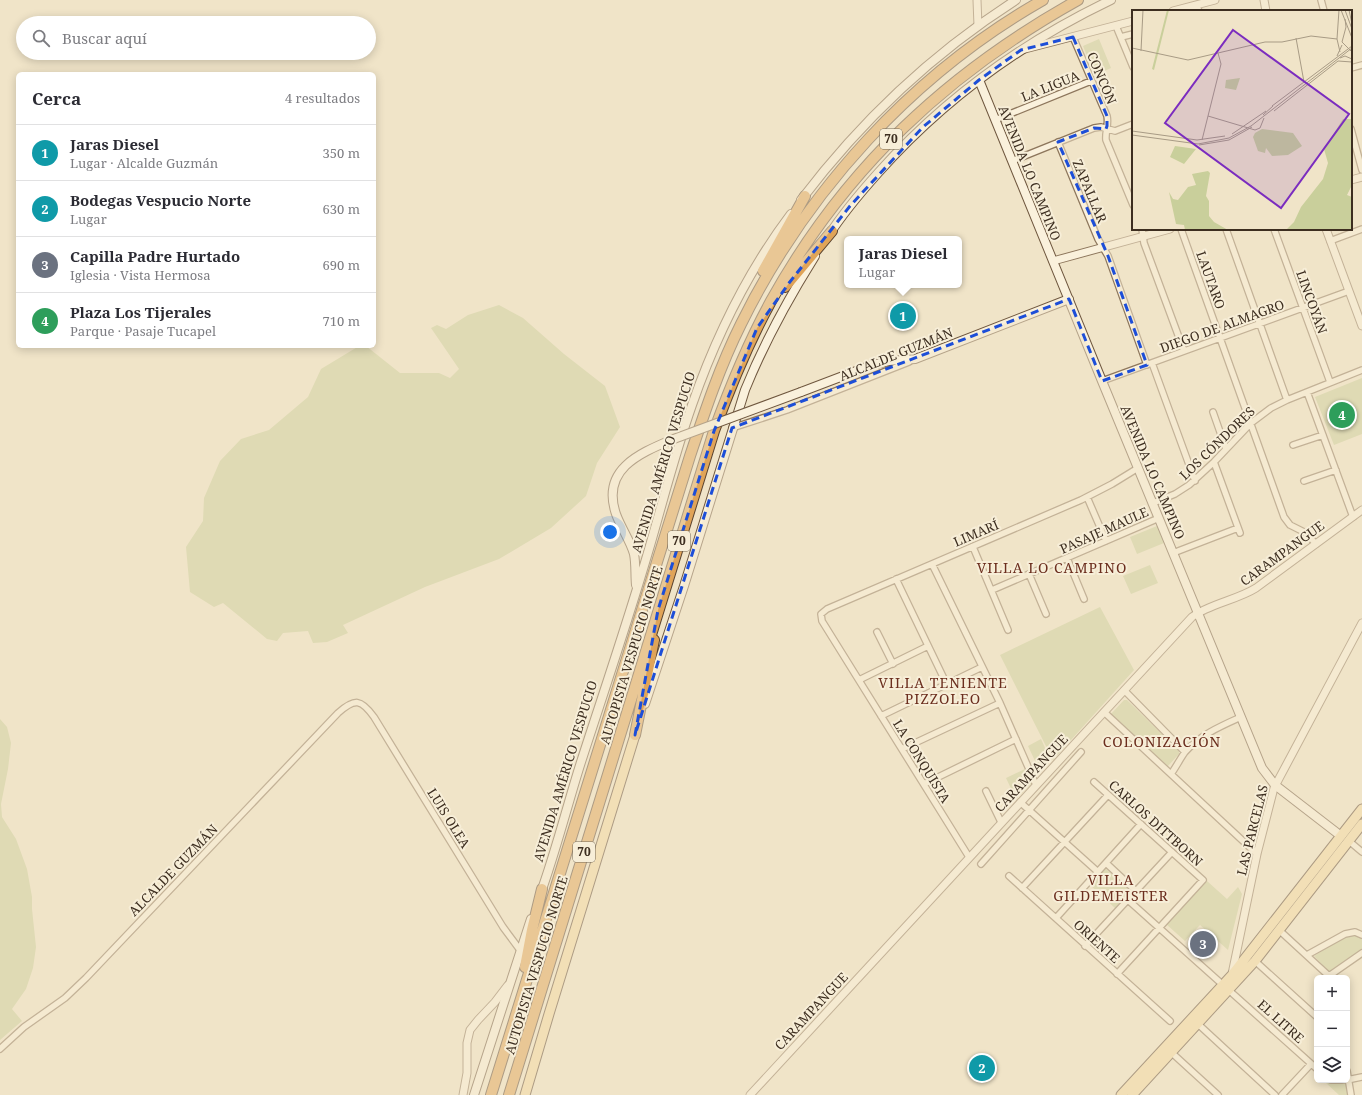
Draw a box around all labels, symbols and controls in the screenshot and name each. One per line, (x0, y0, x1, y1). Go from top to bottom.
inset map (1132, 10, 1352, 230)
search box (16, 16, 376, 60)
icon: search (30, 27, 52, 49)
text: Buscar aquí (62, 28, 147, 48)
street label: CONCÓN (1083, 49, 1121, 107)
street label: LA LIGUA (1018, 66, 1082, 106)
text: Cerca (32, 87, 81, 110)
text: 4 resultados (285, 89, 360, 107)
street label: AVENIDA LO CAMPINO (995, 103, 1065, 243)
road number: 70 (880, 129, 902, 149)
text: Jaras Diesel (70, 134, 159, 154)
text: 1 (41, 144, 49, 162)
text: 350 m (323, 144, 360, 162)
text: Lugar · Alcalde Guzmán (70, 154, 218, 172)
street label: ZAPALLAR (1069, 157, 1112, 226)
text: Bodegas Vespucio Norte (70, 190, 251, 210)
text: 2 (41, 200, 49, 218)
text: 630 m (323, 200, 360, 218)
text: Lugar (70, 210, 107, 228)
popup (844, 236, 962, 288)
text: Jaras Diesel (858, 243, 948, 263)
text: Capilla Padre Hurtado (70, 246, 240, 266)
street label: LAUTARO (1192, 248, 1230, 312)
text: 3 (41, 256, 49, 274)
text: 690 m (323, 256, 360, 274)
text: Lugar (858, 263, 895, 281)
text: Iglesia · Vista Hermosa (70, 266, 211, 284)
street label: LINCOYÁN (1292, 268, 1332, 336)
street label: DIEGO DE ALMAGRO (1157, 295, 1287, 357)
pin: 1 (890, 301, 916, 331)
text: Plaza Los Tijerales (70, 302, 211, 322)
text: 4 (41, 312, 49, 330)
text: 710 m (323, 312, 360, 330)
text: Parque · Pasaje Tucapel (70, 322, 216, 340)
street label: ALCALDE GUZMÁN (837, 323, 956, 385)
street label: AVENIDA AMÉRICO VESPUCIO (627, 369, 699, 555)
pin: 4 (1329, 400, 1355, 430)
street label: AVENIDA LO CAMPINO (1117, 402, 1189, 542)
street label: LOS CÓNDORES (1175, 402, 1259, 484)
street label: PASAJE MAULE (1057, 502, 1151, 558)
street label: LIMARÍ (951, 515, 1002, 551)
street label: CARAMPANGUE (1236, 516, 1328, 590)
your location (600, 522, 620, 542)
road number: 70 (668, 531, 690, 551)
district label: VILLA LO CAMPINO (977, 558, 1127, 577)
street label: AUTOPISTA VESPUCIO NORTE (595, 564, 667, 746)
district label: VILLA TENIENTE PIZZOLEO (878, 673, 1008, 708)
street label: AVENIDA AMÉRICO VESPUCIO (529, 678, 601, 864)
street label: LA CONQUISTA (889, 716, 955, 807)
street label: CARAMPANGUE (990, 730, 1072, 816)
district label: COLONIZACIÓN (1103, 732, 1221, 751)
street label: CARLOS DITTBORN (1105, 776, 1207, 870)
street label: LAS PARCELAS (1232, 783, 1272, 877)
street label: LUIS OLEA (423, 785, 475, 852)
street label: ALCALDE GUZMÁN (124, 820, 222, 920)
road number: 70 (573, 842, 595, 862)
district label: VILLA GILDEMEISTER (1053, 870, 1169, 905)
street label: AUTOPISTA VESPUCIO NORTE (500, 874, 572, 1056)
street label: ORIENTE (1070, 915, 1124, 967)
pin: 3 (1190, 929, 1216, 959)
street label: CARAMPANGUE (770, 968, 852, 1054)
map controls (1314, 975, 1350, 1083)
button: + (1314, 975, 1350, 1011)
street label: EL LITRE (1254, 995, 1308, 1047)
button: − (1314, 1011, 1350, 1047)
button: layers (1314, 1047, 1350, 1083)
pin: 2 (969, 1053, 995, 1083)

